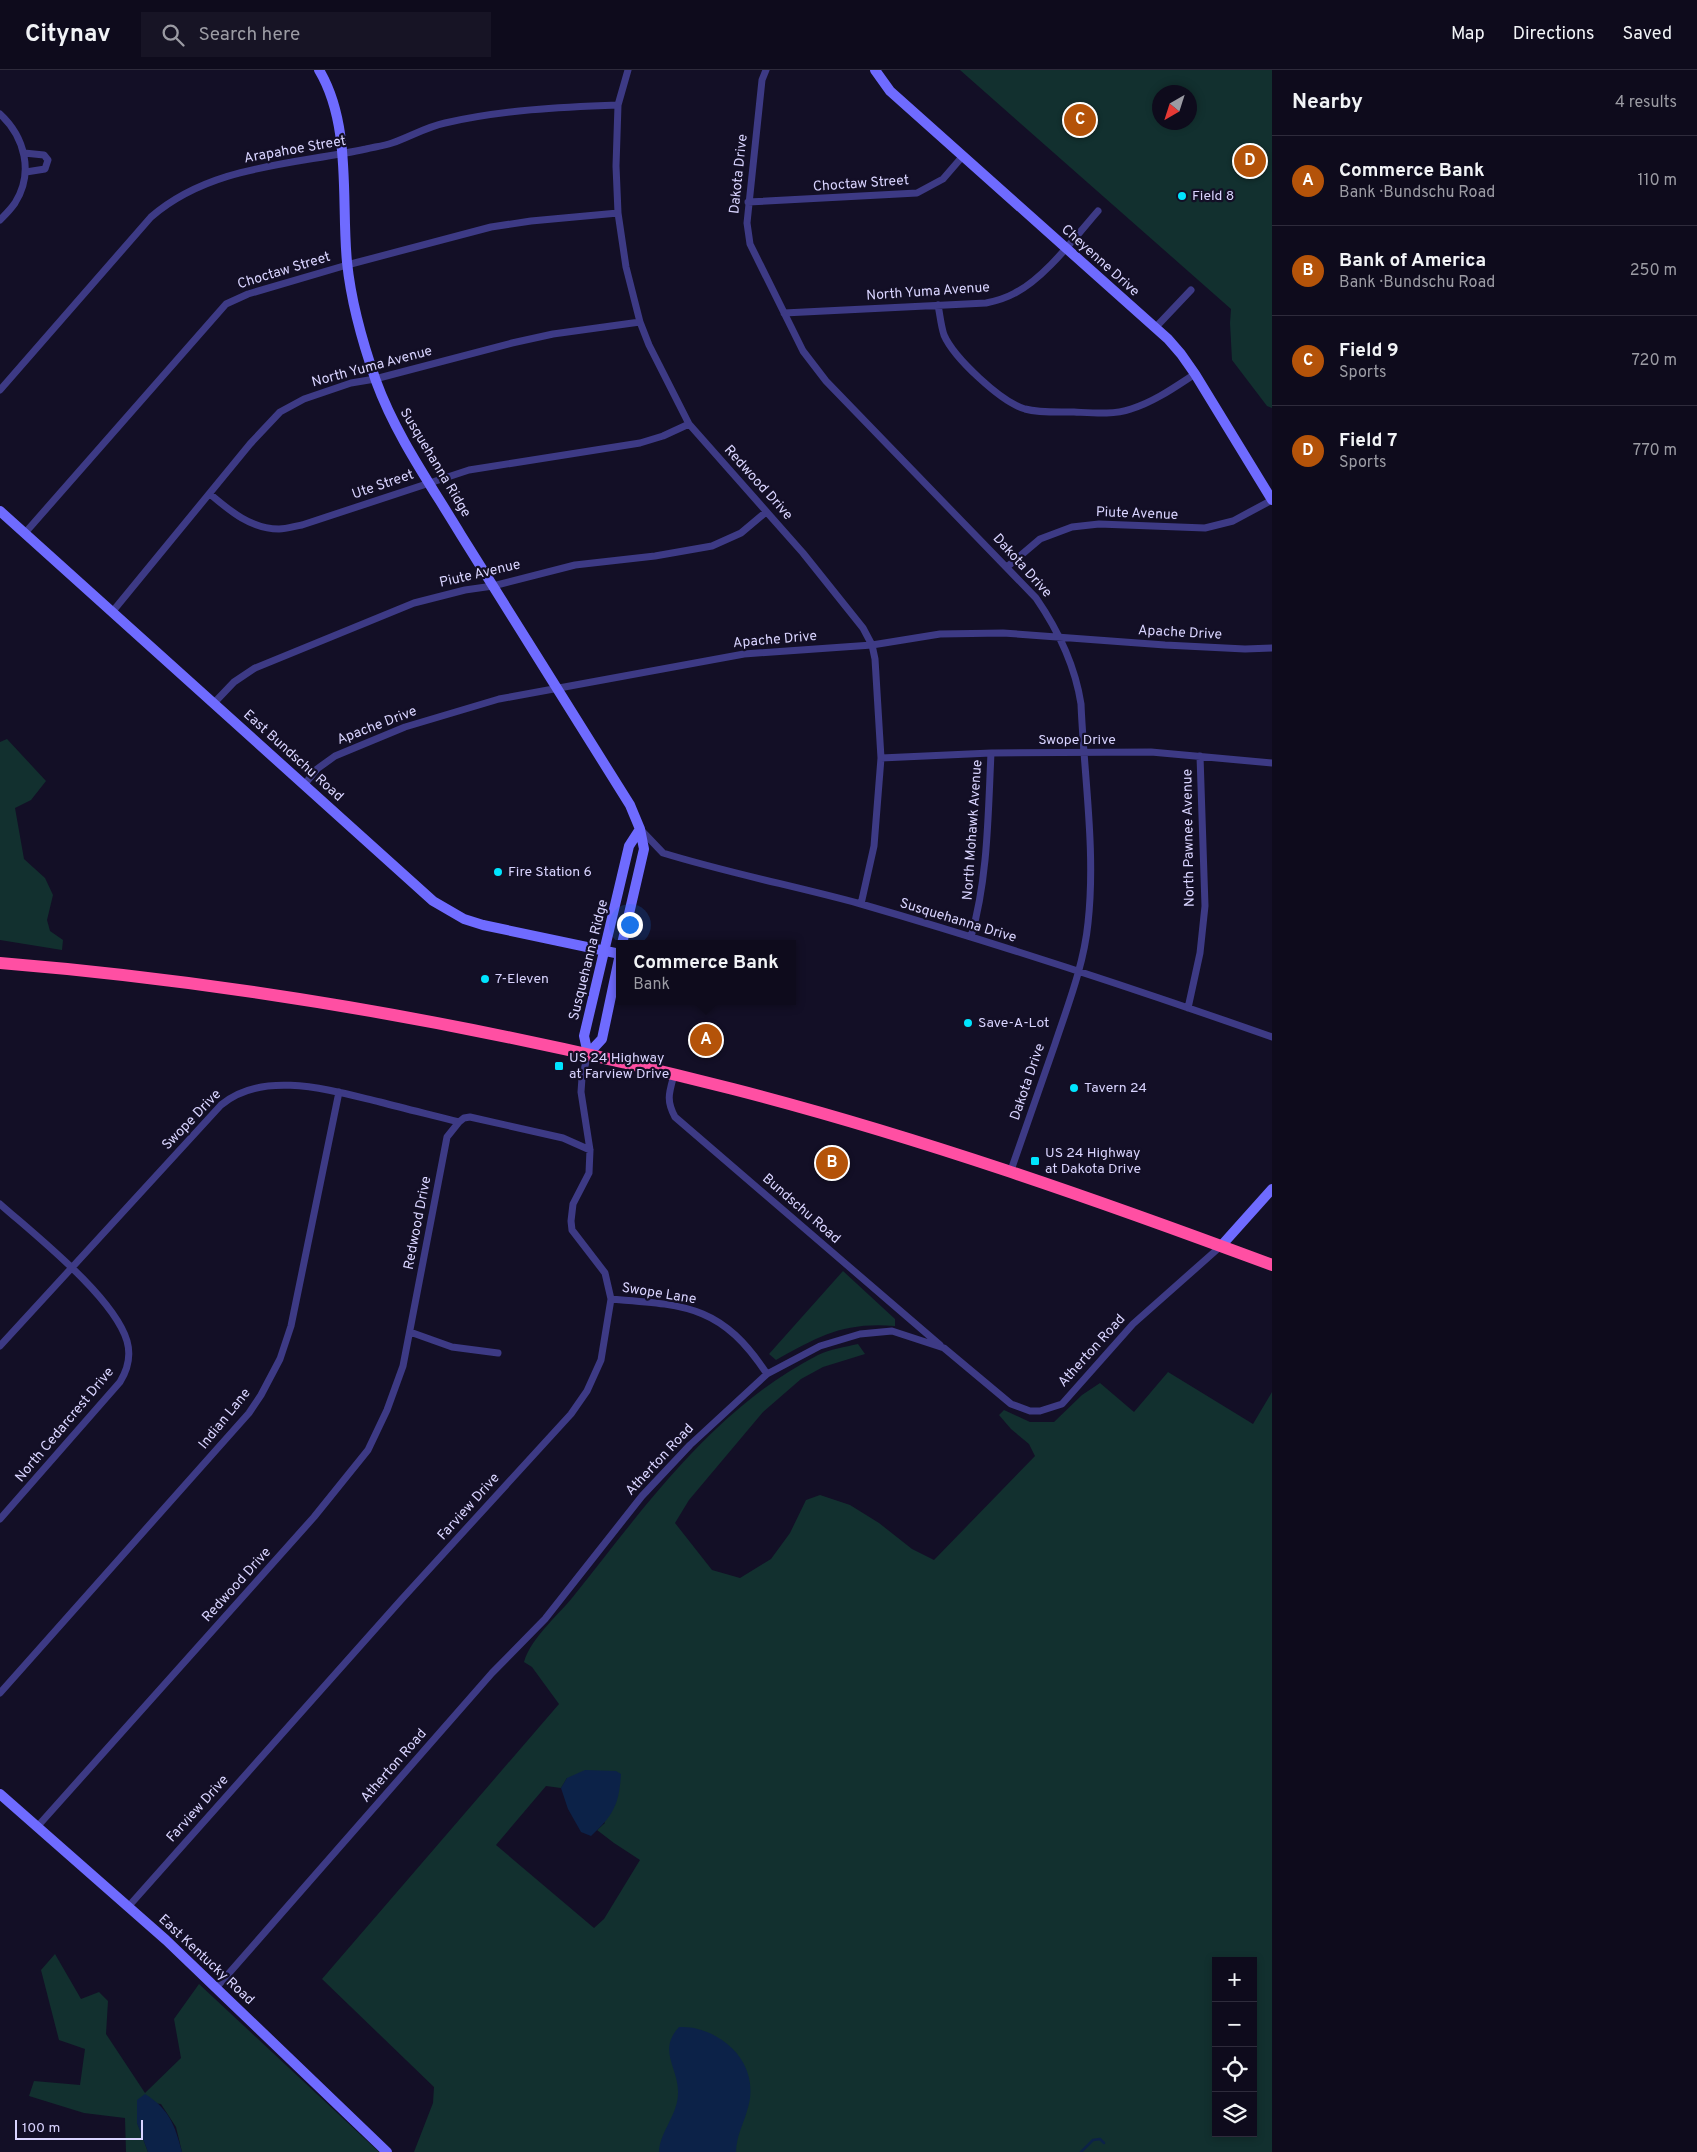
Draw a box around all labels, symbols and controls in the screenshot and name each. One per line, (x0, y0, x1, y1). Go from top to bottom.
search box (141, 12, 491, 57)
text: Citynav (25, 20, 111, 50)
icon: search (159, 21, 187, 49)
text: Search here (199, 23, 300, 47)
text: Map (1451, 23, 1485, 46)
text: Directions (1513, 23, 1595, 46)
text: Saved (1623, 23, 1672, 46)
north arrow (1152, 85, 1197, 130)
text: Nearby (1292, 89, 1363, 116)
text: 4 results (1615, 93, 1677, 113)
pin: C (1064, 101, 1096, 139)
street label: Arapahoe Street (243, 133, 347, 167)
street label: Dakota Drive (726, 133, 752, 215)
pin: D (1234, 142, 1266, 180)
text: Commerce Bank (1339, 159, 1485, 183)
text: A (1302, 171, 1314, 191)
text: 110 m (1637, 171, 1677, 191)
street label: Choctaw Street (812, 172, 910, 196)
text: Bank · Bundschu Road (1339, 183, 1495, 203)
place label: Field 8 (1192, 188, 1234, 205)
marker: Field 8 (1176, 190, 1188, 202)
street label: Cheyenne Drive (1057, 221, 1143, 301)
street label: Choctaw Street (235, 249, 333, 293)
text: Bank of America (1339, 249, 1486, 273)
text: B (1302, 261, 1314, 281)
text: 250 m (1630, 261, 1677, 281)
text: Bank · Bundschu Road (1339, 273, 1495, 293)
street label: North Yuma Avenue (866, 279, 990, 305)
text: Field 9 (1339, 339, 1399, 363)
street label: North Yuma Avenue (310, 343, 434, 391)
text: C (1303, 351, 1313, 371)
text: 720 m (1632, 351, 1677, 371)
text: Sports (1339, 363, 1387, 383)
street label: Susquehanna Ridge (396, 405, 474, 521)
text: Field 7 (1339, 429, 1397, 453)
text: D (1302, 441, 1314, 461)
text: 770 m (1633, 441, 1677, 461)
street label: Redwood Drive (720, 442, 796, 524)
text: Sports (1339, 453, 1387, 473)
street label: Ute Street (350, 467, 416, 503)
street label: Piute Avenue (1095, 504, 1179, 524)
street label: Dakota Drive (989, 530, 1055, 602)
street label: Piute Avenue (438, 556, 522, 592)
street label: Apache Drive (1137, 622, 1223, 644)
street label: Apache Drive (732, 628, 818, 652)
street label: Apache Drive (335, 703, 419, 749)
street label: East Bundschu Road (239, 707, 347, 805)
street label: Swope Drive (1038, 732, 1116, 749)
street label: North Mohawk Avenue (960, 759, 986, 901)
street label: North Pawnee Avenue (1179, 769, 1199, 907)
place label: Fire Station 6 (508, 864, 592, 881)
marker: Fire Station 6 (492, 866, 504, 878)
street label: Susquehanna Drive (898, 895, 1018, 947)
street label: Susquehanna Ridge (566, 898, 612, 1022)
your location (617, 912, 643, 938)
popup (616, 940, 796, 1005)
text: Commerce Bank (633, 951, 779, 975)
place label: 7-Eleven (495, 971, 549, 988)
marker: 7-Eleven (479, 973, 491, 985)
text: Bank (633, 975, 670, 995)
place label: Save-A-Lot (978, 1015, 1049, 1032)
marker: Save-A-Lot (962, 1017, 974, 1029)
pin: A (690, 1021, 722, 1059)
street label: Dakota Drive (1007, 1041, 1049, 1123)
place label: US 24 Highway at Farview Drive (569, 1050, 669, 1083)
marker: US 24 Highway at Farview Drive (553, 1060, 565, 1072)
place label: Tavern 24 (1084, 1080, 1147, 1097)
marker: Tavern 24 (1068, 1082, 1080, 1094)
street label: Swope Drive (159, 1086, 225, 1154)
pin: B (816, 1144, 848, 1182)
place label: US 24 Highway at Dakota Drive (1045, 1145, 1141, 1178)
marker: US 24 Highway at Dakota Drive (1029, 1155, 1041, 1167)
street label: Bundschu Road (758, 1170, 844, 1248)
street label: Redwood Drive (401, 1175, 435, 1271)
street label: Swope Lane (620, 1280, 698, 1308)
street label: Atherton Road (1055, 1311, 1129, 1391)
street label: North Cedarcrest Drive (12, 1364, 118, 1486)
street label: Indian Lane (195, 1385, 255, 1453)
street label: Atherton Road (622, 1420, 698, 1500)
street label: Farview Drive (434, 1470, 504, 1544)
street label: Redwood Drive (199, 1544, 275, 1626)
street label: Atherton Road (357, 1726, 431, 1806)
street label: Farview Drive (163, 1772, 233, 1846)
street label: East Kentucky Road (154, 1911, 258, 2009)
map controls (1212, 1957, 1257, 2137)
button: + (1212, 1957, 1257, 2002)
button: − (1212, 2002, 1257, 2047)
button: locate (1212, 2047, 1257, 2092)
button: layers (1212, 2092, 1257, 2137)
scale bar (15, 2117, 142, 2140)
text: 100 m (22, 2120, 60, 2137)

